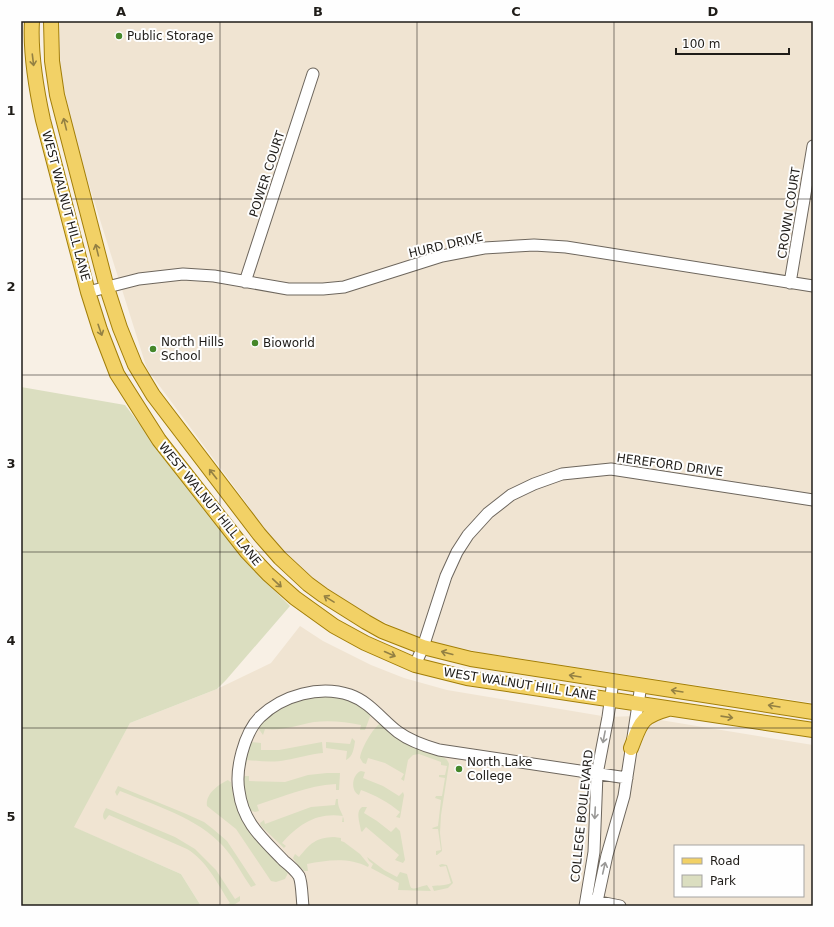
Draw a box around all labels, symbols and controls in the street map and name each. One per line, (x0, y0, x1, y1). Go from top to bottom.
text: A (116, 4, 126, 19)
text: B (313, 4, 323, 19)
text: C (511, 4, 521, 19)
text: D (708, 4, 719, 19)
place label: Public Storage (127, 29, 213, 43)
scale bar (676, 30, 789, 56)
marker: Public Storage (114, 31, 124, 41)
text: 100 m (682, 37, 720, 51)
one-way arrow (30, 53, 37, 66)
text: 1 (6, 103, 16, 118)
one-way arrow (60, 118, 68, 131)
street label: WEST WALNUT HILL LANE (39, 129, 93, 283)
street label: POWER COURT (246, 129, 288, 219)
street label: CROWN COURT (775, 166, 803, 260)
street label: HURD DRIVE (407, 230, 485, 260)
one-way arrow (93, 244, 100, 257)
text: 2 (6, 279, 16, 294)
one-way arrow (96, 323, 104, 335)
place label: North Hills School (161, 335, 224, 363)
place label: Bioworld (263, 336, 315, 350)
marker: Bioworld (250, 338, 260, 348)
marker: North Hills School (148, 344, 158, 354)
street label: WEST WALNUT HILL LANE (156, 439, 264, 569)
street label: HEREFORD DRIVE (616, 451, 724, 479)
text: 3 (6, 456, 16, 471)
one-way arrow (208, 469, 217, 480)
one-way arrow (272, 578, 282, 587)
one-way arrow (323, 595, 335, 603)
text: 4 (6, 633, 16, 648)
one-way arrow (440, 649, 453, 656)
one-way arrow (383, 651, 395, 658)
street label: WEST WALNUT HILL LANE (443, 665, 597, 703)
one-way arrow (568, 672, 581, 680)
one-way arrow (671, 687, 684, 695)
one-way arrow (768, 702, 781, 710)
one-way arrow (720, 713, 733, 721)
one-way arrow (600, 730, 608, 743)
street label: COLLEGE BOULEVARD (568, 749, 596, 883)
place label: North Lake College (467, 755, 532, 783)
marker: North Lake College (454, 764, 464, 774)
one-way arrow (592, 806, 599, 819)
text: 5 (6, 809, 16, 824)
legend (674, 845, 804, 897)
text: Road (710, 854, 740, 868)
one-way arrow (601, 862, 609, 875)
text: Park (710, 874, 736, 888)

